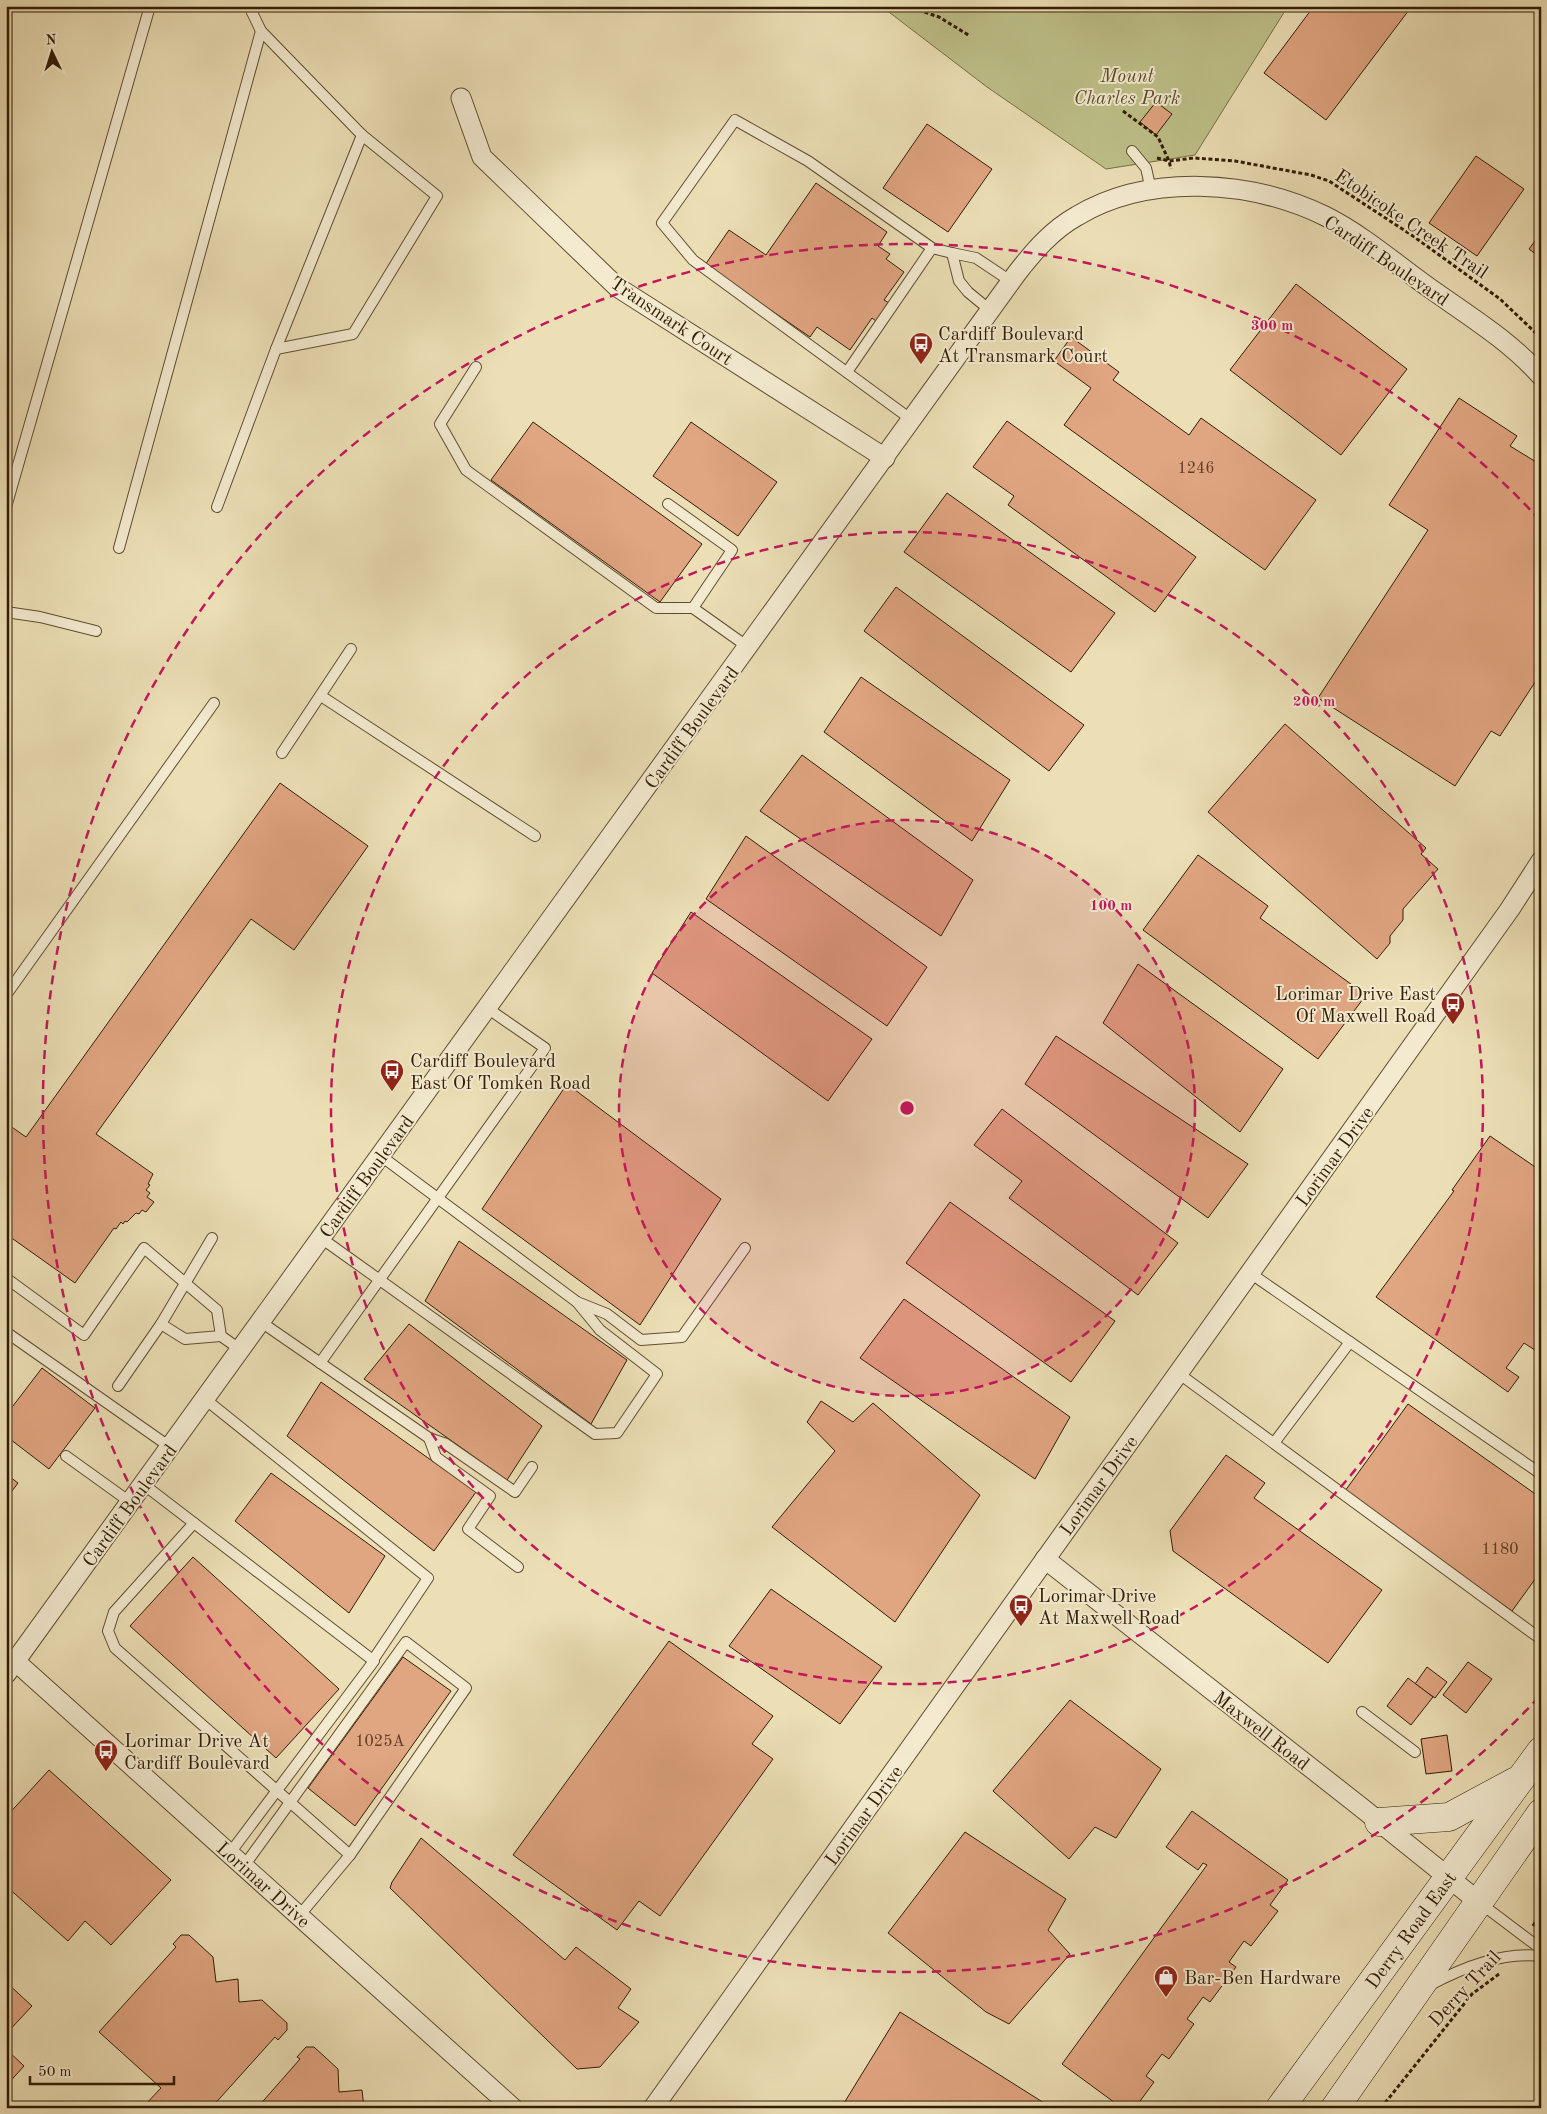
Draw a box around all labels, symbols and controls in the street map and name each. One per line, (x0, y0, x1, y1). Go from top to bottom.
north arrow (28, 28, 78, 78)
text: N (45, 33, 57, 47)
park label: Mount Charles Park (1074, 68, 1180, 109)
street label: Etobicoke Creek Trail (1331, 167, 1490, 283)
street label: Cardiff Boulevard (1320, 213, 1451, 311)
street label: Transmark Court (606, 274, 735, 370)
text: 300 m (1251, 319, 1293, 334)
place label: Cardiff Boulevard At Transmark Court (938, 326, 1108, 367)
bus stop icon: Cardiff Boulevard At Transmark Court (908, 331, 934, 365)
house number: 1246 (1177, 461, 1215, 477)
street label: Cardiff Boulevard (642, 664, 744, 793)
text: 200 m (1293, 695, 1335, 710)
text: 100 m (1090, 899, 1132, 914)
place label: Lorimar Drive East Of Maxwell Road (1275, 986, 1436, 1027)
bus stop icon: Lorimar Drive East Of Maxwell Road (1440, 991, 1466, 1025)
place label: Cardiff Boulevard East Of Tomken Road (410, 1053, 591, 1094)
bus stop icon: Cardiff Boulevard East Of Tomken Road (379, 1058, 405, 1092)
centre of rings (898, 1099, 916, 1117)
street label: Lorimar Drive (1294, 1104, 1378, 1211)
street label: Cardiff Boulevard (317, 1113, 419, 1242)
street label: Lorimar Drive (1058, 1433, 1142, 1540)
street label: Cardiff Boulevard (80, 1442, 182, 1571)
house number: 1180 (1481, 1542, 1519, 1558)
place label: Lorimar Drive At Maxwell Road (1038, 1588, 1180, 1629)
bus stop icon: Lorimar Drive At Maxwell Road (1008, 1593, 1034, 1627)
street label: Maxwell Road (1209, 1689, 1312, 1775)
place label: Lorimar Drive At Cardiff Boulevard (124, 1733, 270, 1774)
house number: 1025A (355, 1734, 405, 1750)
bus stop icon: Lorimar Drive At Cardiff Boulevard (93, 1738, 119, 1772)
street label: Lorimar Drive (823, 1763, 907, 1870)
street label: Lorimar Drive (212, 1839, 313, 1932)
street label: Derry Road East (1364, 1869, 1461, 1993)
street label: Derry Trail (1426, 1948, 1505, 2031)
shop icon: Bar-Ben Hardware (1153, 1964, 1179, 1998)
place label: Bar-Ben Hardware (1184, 1970, 1341, 1989)
scale bar (30, 2054, 174, 2086)
text: 50 m (38, 2065, 72, 2080)

